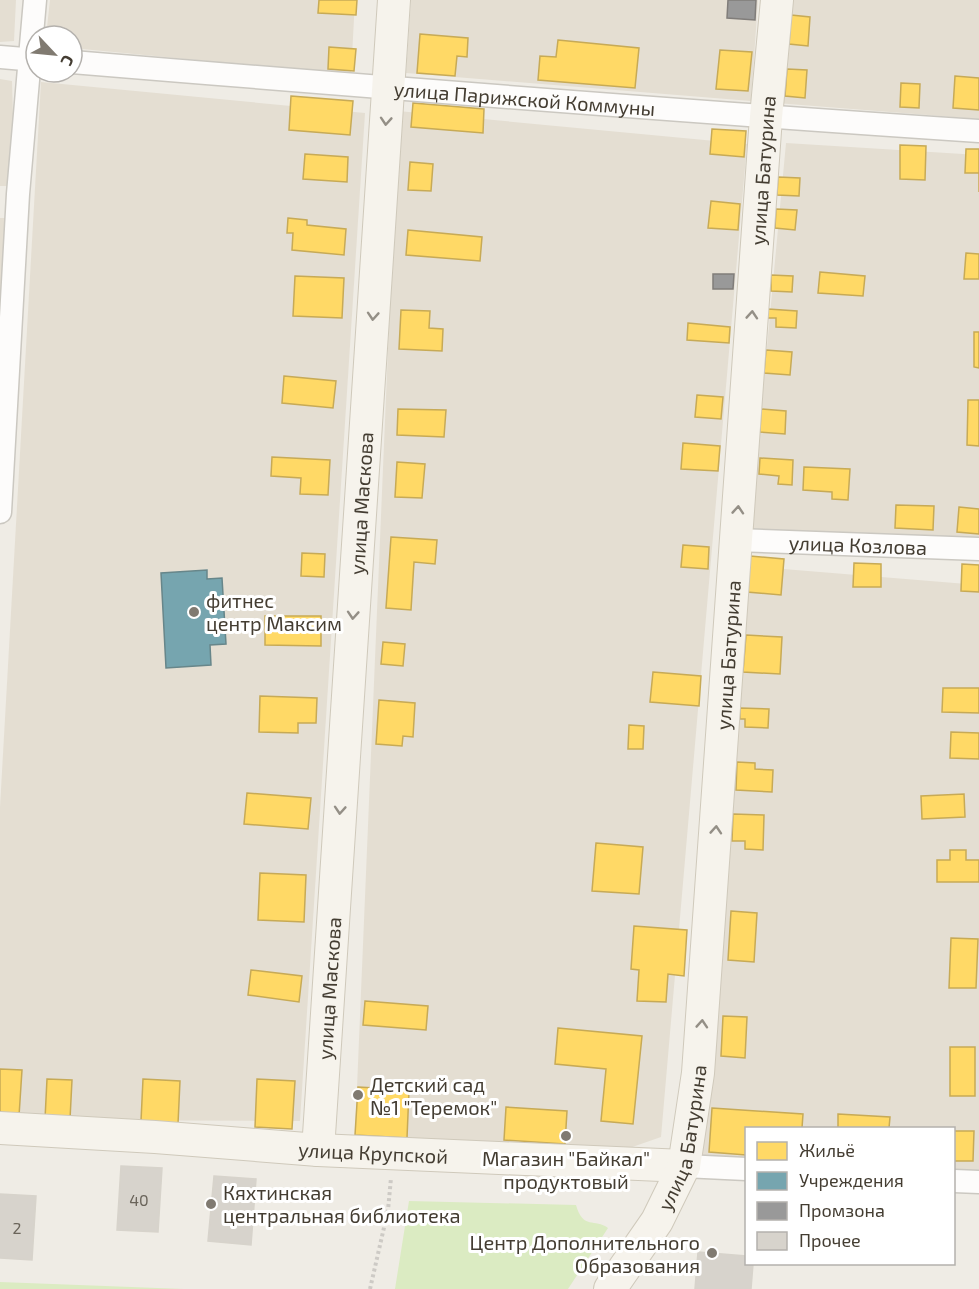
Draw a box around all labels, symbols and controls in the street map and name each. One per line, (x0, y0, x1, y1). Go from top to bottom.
north arrow (24, 24, 84, 84)
text: С (57, 52, 79, 69)
street label: улица Парижской Коммуны (393, 76, 656, 120)
street label: улица Батурина (745, 94, 780, 246)
one-way arrow (380, 117, 393, 126)
one-way arrow (366, 311, 379, 320)
one-way arrow (745, 311, 758, 320)
street label: улица Маскова (344, 431, 377, 576)
one-way arrow (732, 505, 745, 514)
street label: улица Козлова (788, 530, 927, 559)
street label: улица Батурина (710, 579, 745, 731)
place label: фитнес центр Максим (206, 588, 342, 635)
marker: фитнес центр Максим (187, 605, 201, 619)
one-way arrow (346, 611, 359, 620)
one-way arrow (333, 805, 346, 814)
one-way arrow (709, 825, 722, 834)
street label: улица Маскова (312, 916, 345, 1061)
one-way arrow (695, 1020, 708, 1029)
street label: улица Батурина (652, 1064, 711, 1215)
place label: Детский сад №1 "Теремок" (370, 1072, 497, 1119)
marker: Детский сад №1 "Теремок" (351, 1088, 365, 1102)
legend (745, 1127, 955, 1265)
marker: Магазин "Байкал" продуктовый (559, 1129, 573, 1143)
street label: улица Крупской (297, 1136, 448, 1168)
text: Жильё (799, 1139, 855, 1161)
place label: Магазин "Байкал" продуктовый (482, 1146, 650, 1194)
text: Учреждения (799, 1169, 904, 1191)
place label: Кяхтинская центральная библиотека (223, 1180, 460, 1227)
house number: 40 (129, 1190, 149, 1209)
marker: Кяхтинская центральная библиотека (204, 1197, 218, 1211)
text: Промзона (799, 1199, 885, 1221)
house number: 2 (13, 1218, 22, 1237)
text: Прочее (799, 1229, 861, 1251)
place label: Центр Дополнительного Образования (470, 1230, 700, 1277)
marker: Центр Дополнительного Образования (705, 1246, 719, 1260)

